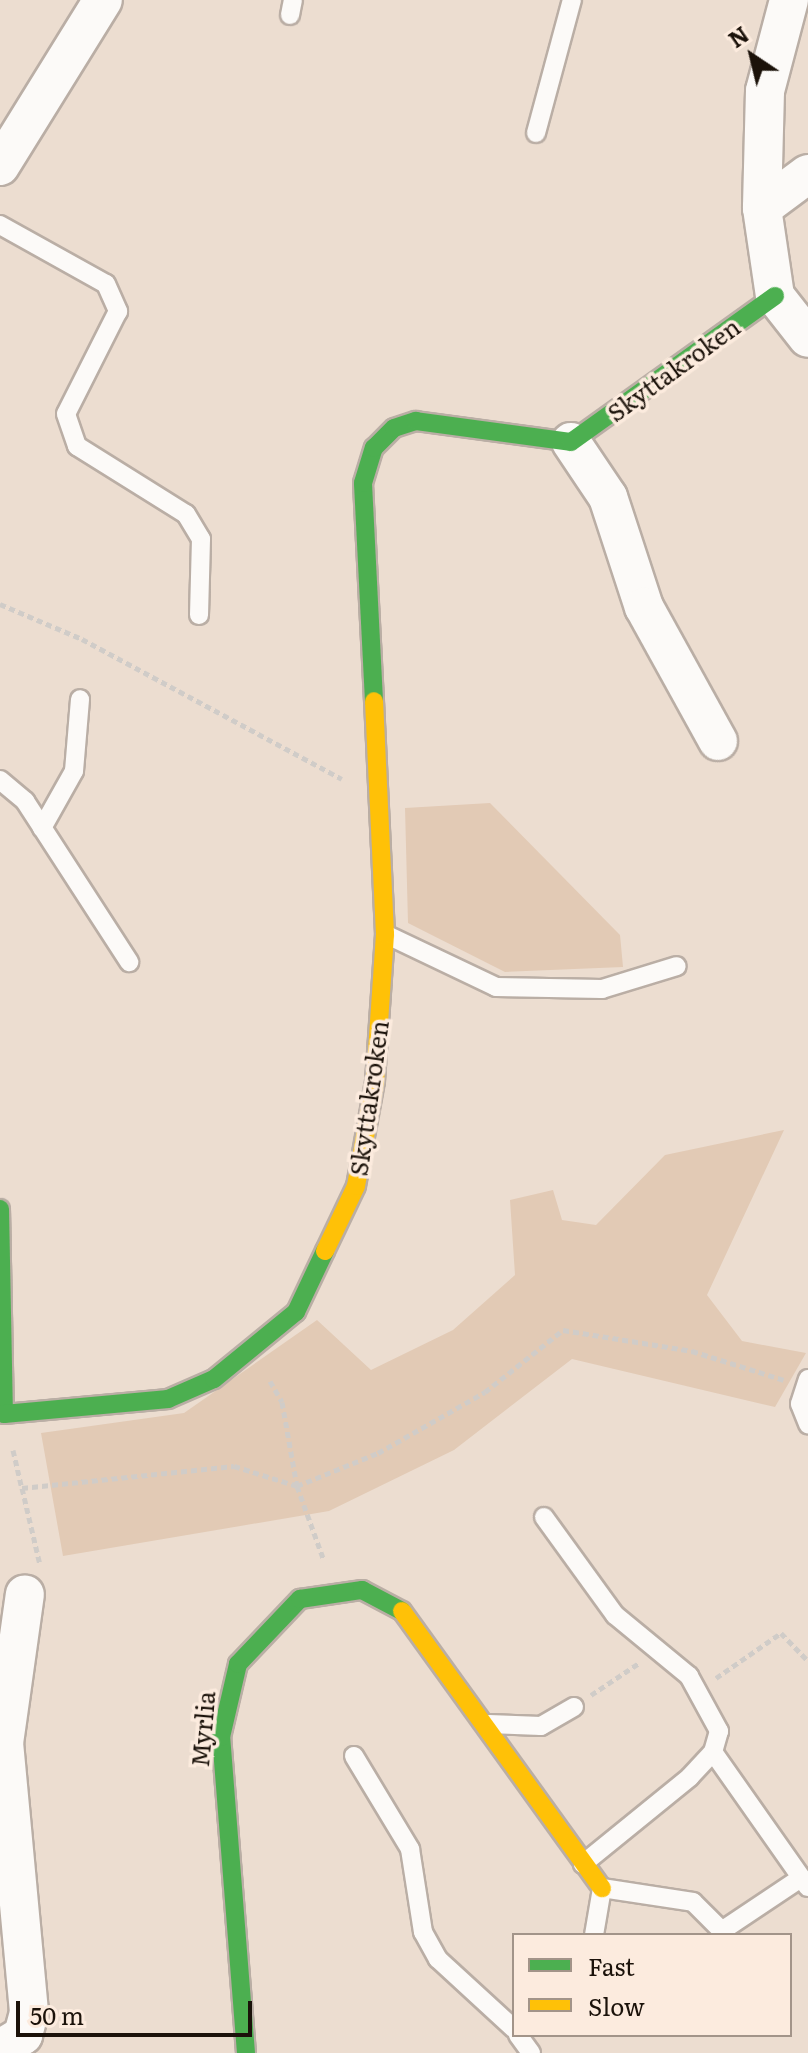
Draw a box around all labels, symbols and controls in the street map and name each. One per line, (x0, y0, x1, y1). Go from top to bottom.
north arrow (712, 16, 792, 96)
text: N (721, 17, 755, 55)
street label: Skyttakroken (601, 311, 745, 427)
street label: Skyttakroken (343, 1018, 393, 1178)
street label: Myrlia (184, 1690, 220, 1768)
legend (512, 1933, 792, 2037)
text: Fast (588, 1948, 635, 1983)
scale bar (20, 1985, 256, 2035)
text: Slow (588, 1988, 645, 2023)
text: 50 m (30, 1997, 84, 2032)

